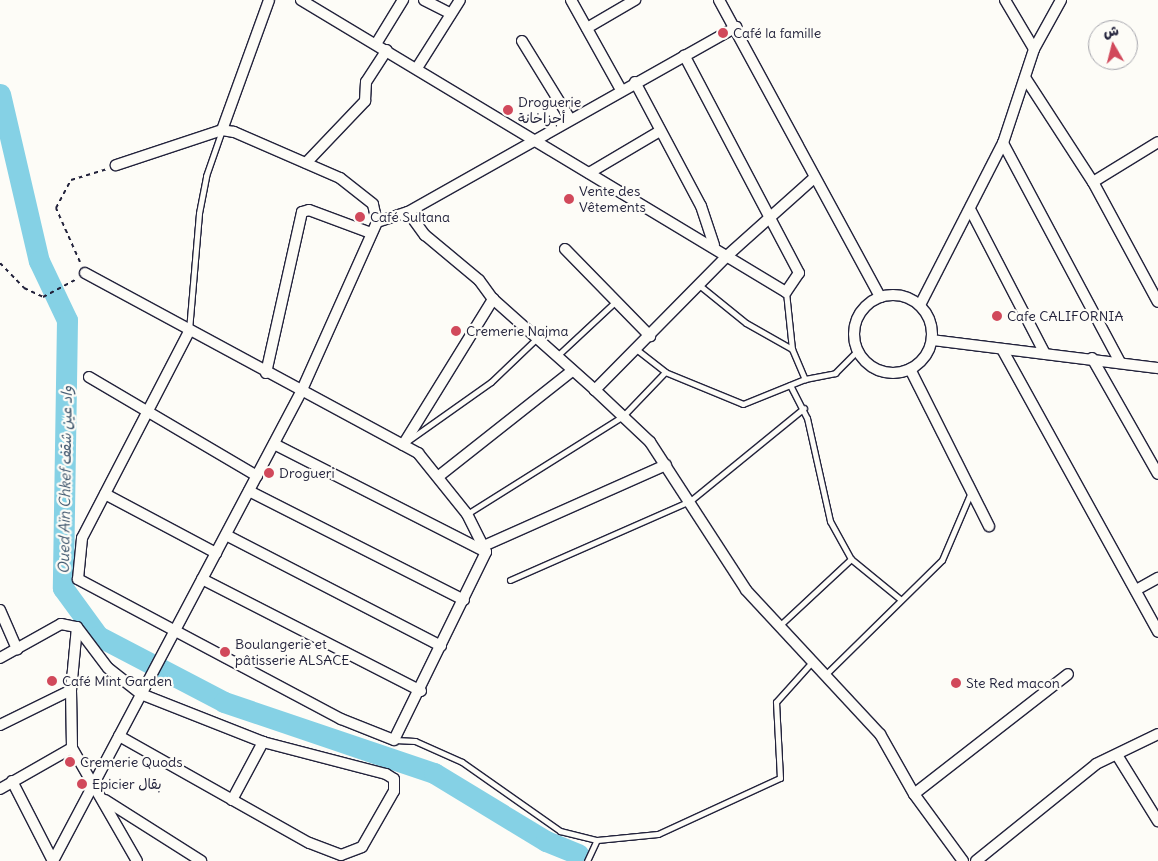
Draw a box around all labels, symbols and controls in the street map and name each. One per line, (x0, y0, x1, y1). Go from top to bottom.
north arrow (1088, 20, 1138, 70)
text: ش (1102, 21, 1120, 41)
place label: Café la famille (733, 25, 821, 41)
marker: Café la famille (717, 27, 729, 39)
place label: Droguerie أجزاخانة (518, 94, 581, 126)
marker: Droguerie أجزاخانة (502, 104, 514, 116)
place label: Vente des Vêtements (579, 183, 646, 216)
marker: Vente des Vêtements (563, 193, 575, 205)
place label: Café Sultana (370, 209, 450, 225)
marker: Café Sultana (354, 211, 366, 223)
place label: Cafe CALIFORNIA (1007, 308, 1123, 324)
marker: Cafe CALIFORNIA (991, 310, 1003, 322)
place label: Cremerie Najma (466, 323, 568, 339)
marker: Cremerie Najma (450, 325, 462, 337)
water label: Oued Aïn Chkef واد عين شقف (54, 386, 76, 574)
place label: Drogueri (279, 465, 335, 481)
marker: Drogueri (263, 467, 275, 479)
place label: Boulangerie et pâtisserie ALSACE (235, 636, 350, 669)
marker: Boulangerie et pâtisserie ALSACE (219, 646, 231, 658)
place label: Café Mint Garden (62, 673, 172, 689)
marker: Café Mint Garden (46, 675, 58, 687)
place label: Ste Red macon (966, 675, 1060, 691)
marker: Ste Red macon (950, 677, 962, 689)
place label: Cremerie Quods (80, 754, 183, 770)
marker: Cremerie Quods (64, 756, 76, 768)
place label: Epicier بقال (92, 776, 161, 792)
marker: Epicier بقال (76, 778, 88, 790)

